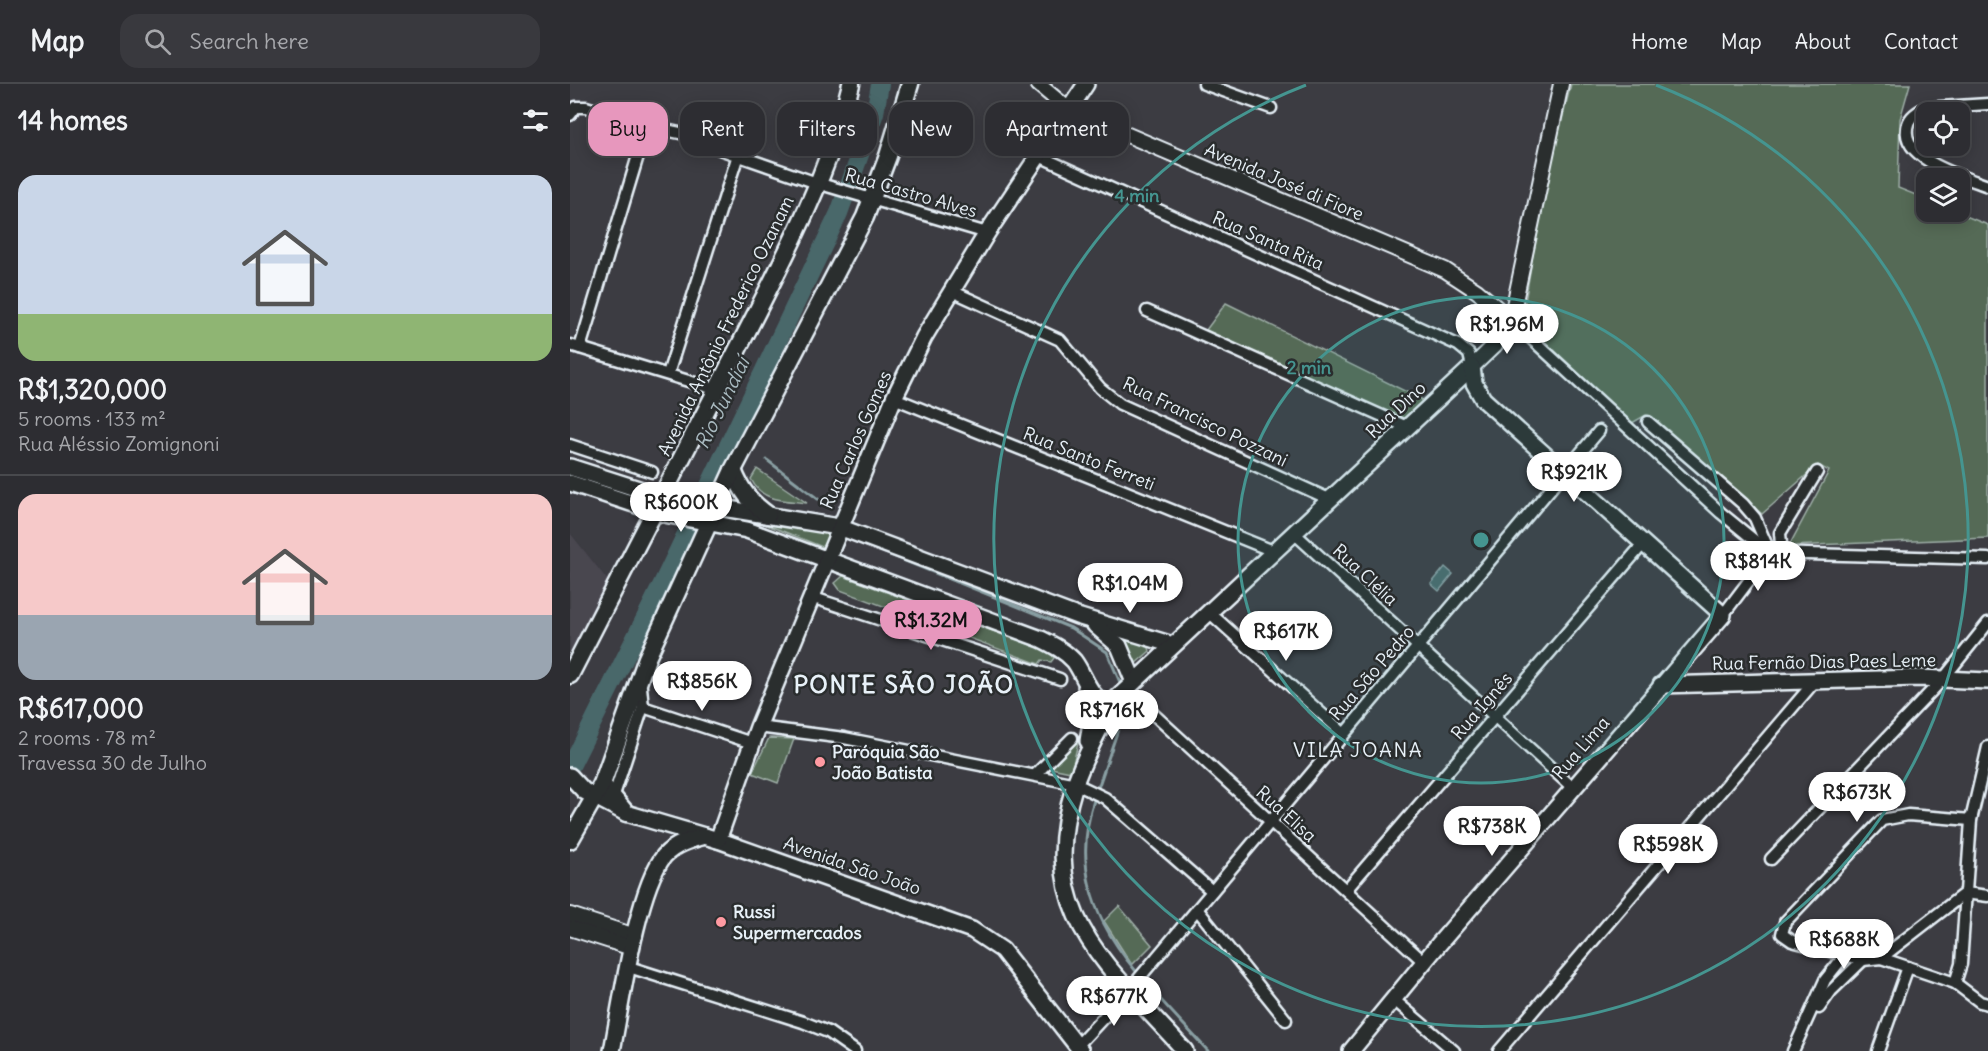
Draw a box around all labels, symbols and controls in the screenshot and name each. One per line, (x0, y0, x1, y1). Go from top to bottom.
search box (120, 14, 540, 68)
text: Map (30, 23, 84, 59)
icon: search (141, 25, 174, 58)
text: Search here (189, 27, 309, 55)
text: Home (1631, 28, 1688, 55)
text: Map (1721, 28, 1762, 55)
text: About (1795, 28, 1851, 55)
text: Contact (1884, 28, 1958, 55)
chip: Buy (588, 102, 668, 156)
chip: Rent (680, 102, 765, 156)
chip: Filters (777, 102, 877, 156)
chip: New (889, 102, 973, 156)
chip: Apartment (985, 102, 1129, 156)
map controls (1916, 102, 1970, 222)
button: locate (1916, 102, 1970, 156)
text: 14 homes (18, 104, 128, 137)
icon: filters (519, 104, 552, 137)
street label: Avenida José di Fiore (1201, 138, 1367, 225)
street label: Rua Castro Alves (842, 163, 980, 222)
button: layers (1916, 168, 1970, 222)
text: 4 min (1115, 184, 1160, 207)
street label: Avenida Antônio Frederico Ozanam (652, 192, 799, 460)
street label: Rua Santa Rita (1209, 206, 1327, 275)
icon: home (231, 214, 339, 322)
pin: R$1.96M (1452, 304, 1562, 355)
text: R$1.96M (1470, 311, 1544, 336)
water label: Rio Jundiaí (689, 350, 756, 453)
text: 2 min (1287, 356, 1332, 379)
street label: Rua Carlos Gomes (815, 367, 896, 513)
street label: Rua Francisco Pozzani (1119, 372, 1291, 471)
text: R$1,320,000 (18, 373, 167, 406)
street label: Rua Dino (1361, 376, 1430, 443)
text: 5 rooms · 133 m² (18, 406, 166, 431)
street label: Rua Santo Ferreti (1020, 422, 1158, 495)
text: Rua Aléssio Zomignoni (18, 431, 219, 456)
pin: R$921K (1525, 452, 1623, 503)
text: R$921K (1541, 459, 1607, 484)
pin: R$600K (632, 482, 730, 533)
text: R$600K (644, 489, 718, 514)
centre of rings (1471, 530, 1491, 550)
icon: home (231, 533, 339, 641)
street label: Rua Clélia (1328, 539, 1403, 610)
pin: R$814K (1709, 541, 1807, 592)
text: R$814K (1724, 548, 1792, 573)
pin: R$1.04M (1075, 563, 1185, 614)
text: R$1.04M (1092, 570, 1168, 595)
pin: R$1.32M (876, 600, 986, 651)
text: R$1.32M (894, 607, 968, 632)
pin: R$617K (1237, 611, 1335, 662)
text: R$617K (1253, 618, 1319, 643)
street label: Rua São Pedro (1324, 620, 1419, 725)
street label: Rua Fernão Dias Paes Leme (1712, 648, 1936, 675)
pin: R$856K (653, 661, 751, 712)
street label: Rua Ignês (1446, 667, 1517, 744)
text: R$856K (667, 668, 737, 693)
district label: PONTE SÃO JOÃO (793, 669, 1015, 699)
pin: R$716K (1063, 690, 1161, 741)
text: R$617,000 (18, 692, 144, 725)
text: R$716K (1079, 697, 1145, 722)
street label: Rua Lima (1547, 711, 1614, 784)
text: 2 rooms · 78 m² (18, 725, 156, 750)
district label: VILA JOANA (1293, 737, 1423, 762)
place label: Paróquia São João Batista (832, 740, 939, 784)
text: Travessa 30 de Julho (18, 750, 207, 775)
marker: Paróquia São João Batista (813, 755, 827, 769)
pin: R$673K (1808, 772, 1906, 823)
text: R$673K (1823, 779, 1891, 804)
street label: Rua Elisa (1251, 781, 1321, 847)
pin: R$738K (1443, 806, 1541, 857)
text: R$738K (1458, 813, 1526, 838)
pin: R$598K (1619, 824, 1717, 875)
street label: Avenida São João (781, 831, 924, 900)
text: R$598K (1633, 831, 1703, 856)
place label: Russi Supermercados (733, 900, 862, 944)
marker: Russi Supermercados (714, 915, 728, 929)
pin: R$688K (1795, 919, 1893, 970)
text: R$688K (1809, 926, 1879, 951)
pin: R$677K (1065, 976, 1163, 1027)
text: R$677K (1080, 983, 1148, 1008)

